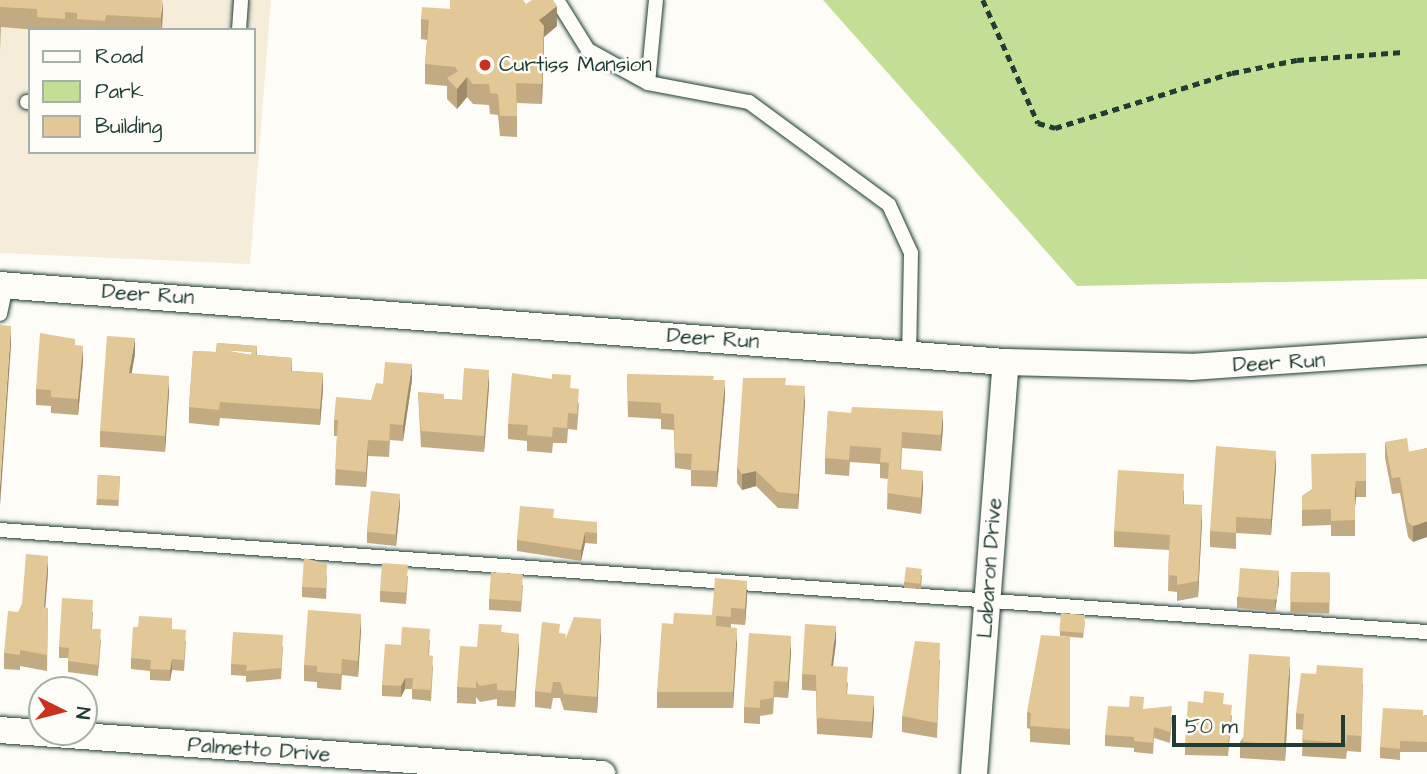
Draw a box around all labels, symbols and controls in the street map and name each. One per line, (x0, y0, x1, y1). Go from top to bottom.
legend (28, 28, 256, 154)
text: Road (95, 42, 143, 71)
place label: Curtiss Mansion (499, 52, 652, 78)
marker: Curtiss Mansion (477, 57, 493, 73)
text: Park (95, 77, 144, 106)
text: Building (95, 112, 162, 141)
street label: Deer Run (101, 279, 195, 311)
street label: Deer Run (666, 323, 760, 355)
street label: Deer Run (1232, 348, 1326, 378)
street label: Labaron Drive (973, 497, 1007, 639)
north arrow (28, 676, 98, 746)
scale bar (1175, 700, 1348, 744)
text: N (68, 706, 96, 720)
text: 50 m (1185, 712, 1238, 741)
street label: Palmetto Drive (187, 732, 331, 768)

